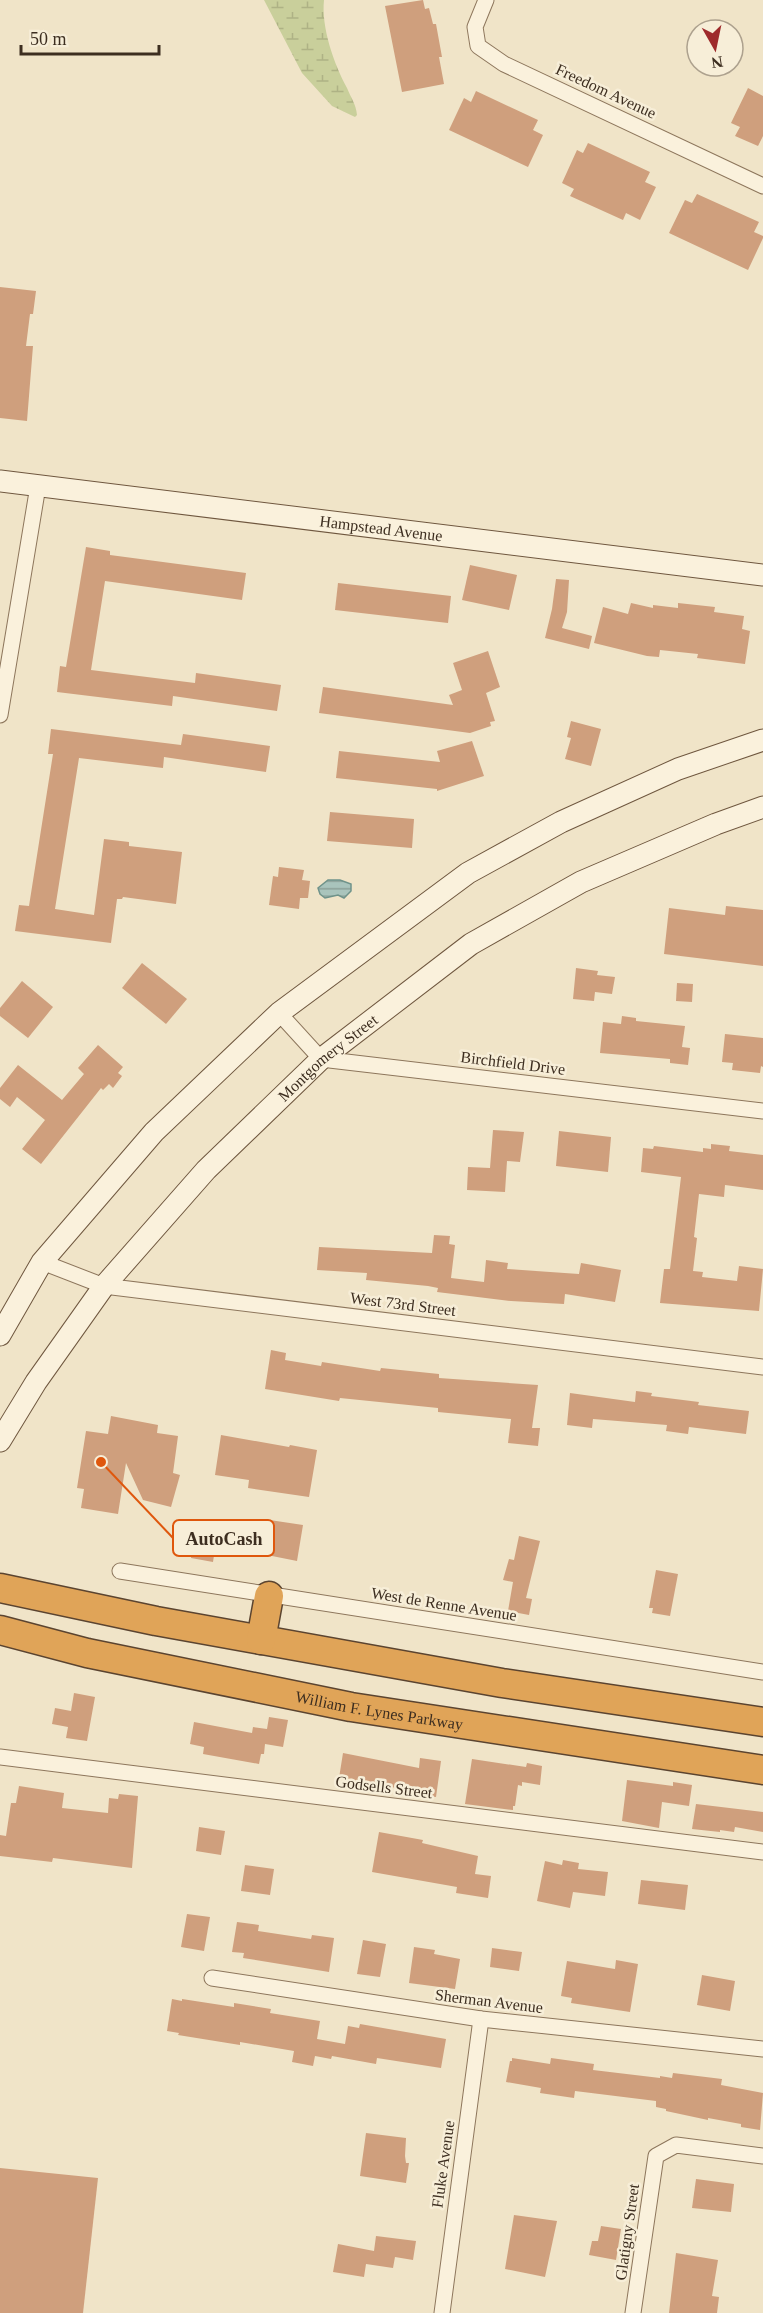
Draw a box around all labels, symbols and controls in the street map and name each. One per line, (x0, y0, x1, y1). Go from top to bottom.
scale bar (21, 18, 159, 56)
north arrow (685, 18, 745, 78)
text: 50 m (30, 29, 67, 49)
text: N (710, 53, 724, 72)
street label: Freedom Avenue (553, 60, 659, 122)
street label: Hampstead Avenue (319, 512, 444, 544)
street label: Montgomery Street (274, 1010, 381, 1104)
street label: Birchfield Drive (460, 1048, 566, 1078)
street label: West 73rd Street (349, 1289, 457, 1319)
callout: AutoCash (173, 1520, 274, 1556)
text: AutoCash (185, 1529, 263, 1549)
street label: West de Renne Avenue (370, 1584, 518, 1624)
street label: William F. Lynes Parkway (294, 1687, 464, 1734)
street label: Godsells Street (335, 1773, 434, 1801)
street label: Sherman Avenue (434, 1986, 544, 2016)
street label: Fluke Avenue (428, 2119, 458, 2209)
street label: Glatigny Street (612, 2182, 643, 2282)

